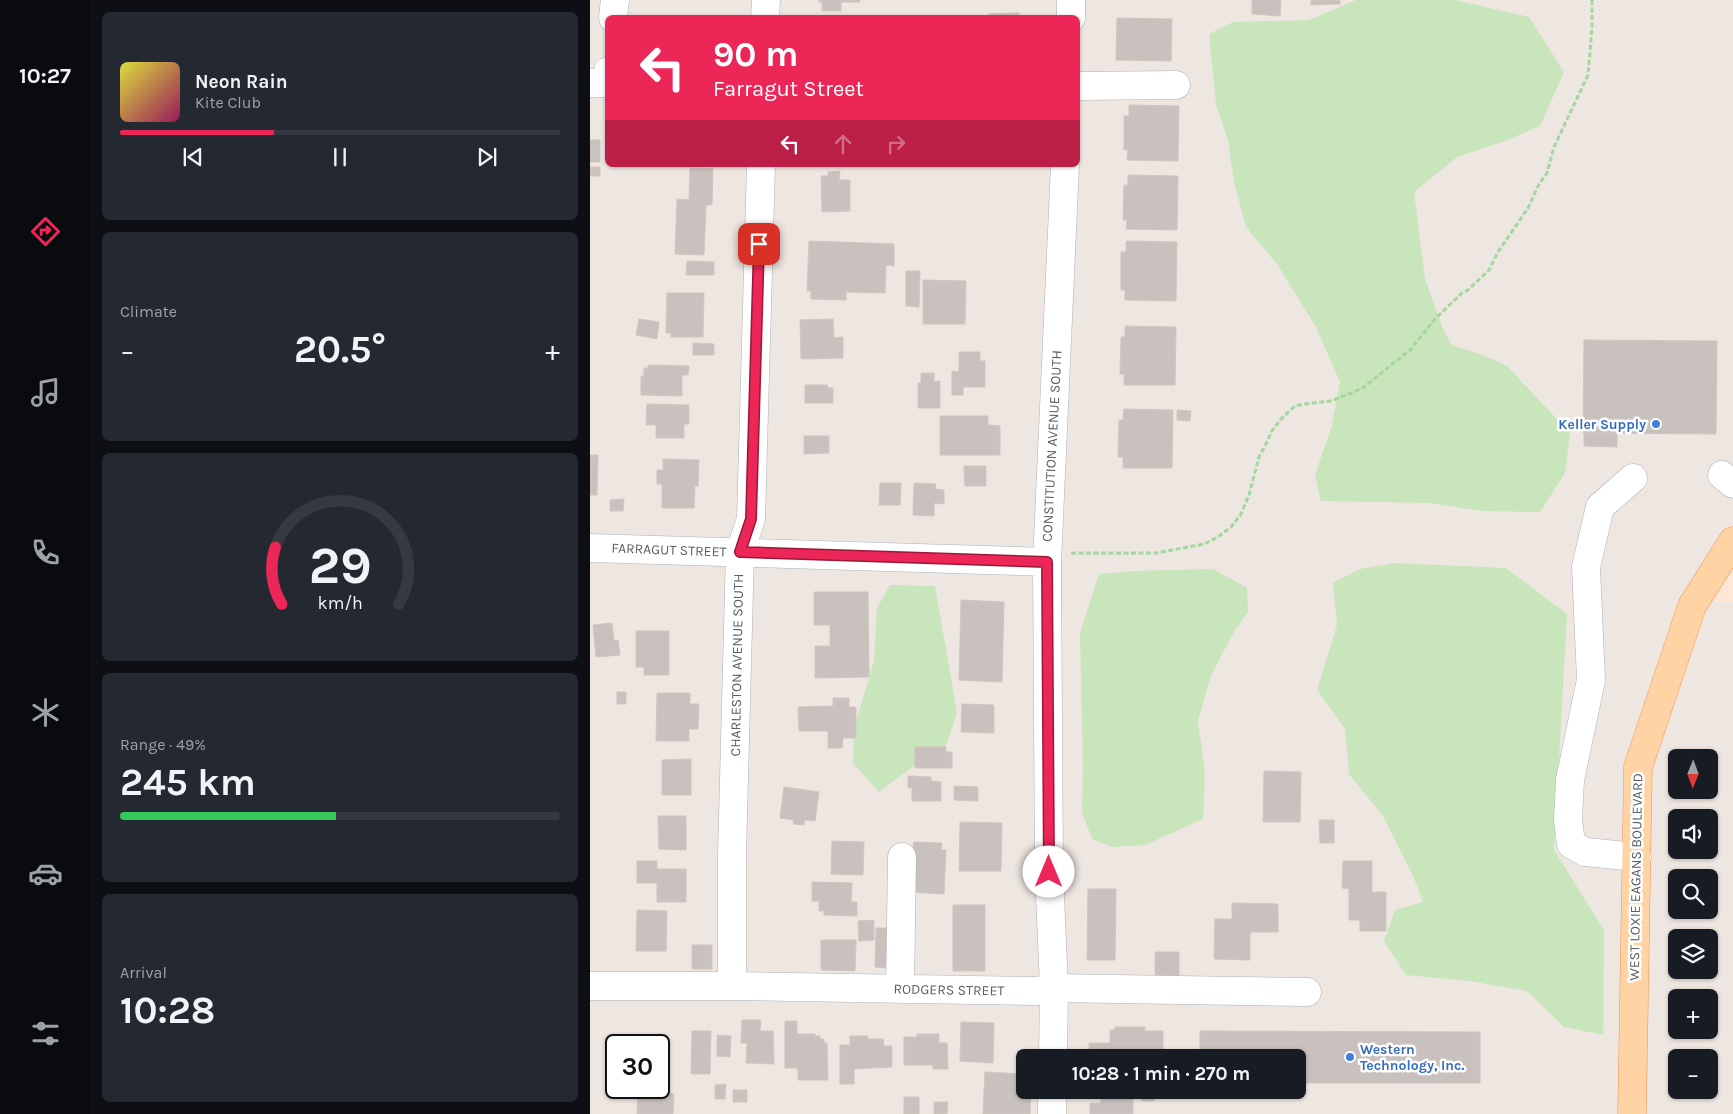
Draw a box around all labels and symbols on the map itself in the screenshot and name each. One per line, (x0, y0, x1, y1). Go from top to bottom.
pin (738, 223, 780, 265)
street label: CONSTITUTION AVENUE SOUTH (1038, 350, 1066, 542)
place label: Keller Supply (1558, 416, 1646, 433)
marker: Keller Supply (1650, 418, 1662, 430)
street label: FARRAGUT STREET (611, 539, 727, 561)
street label: CHARLESTON AVENUE SOUTH (727, 574, 747, 756)
north arrow (1668, 749, 1718, 799)
street label: WEST LOXIE EAGANS BOULEVARD (1626, 773, 1646, 981)
position arrow (1022, 845, 1074, 897)
street label: RODGERS STREET (893, 981, 1005, 999)
speed limit sign: 30 (605, 1034, 670, 1099)
place label: Western Technology, Inc. (1360, 1041, 1464, 1074)
marker: Western Technology, Inc. (1344, 1051, 1356, 1063)

